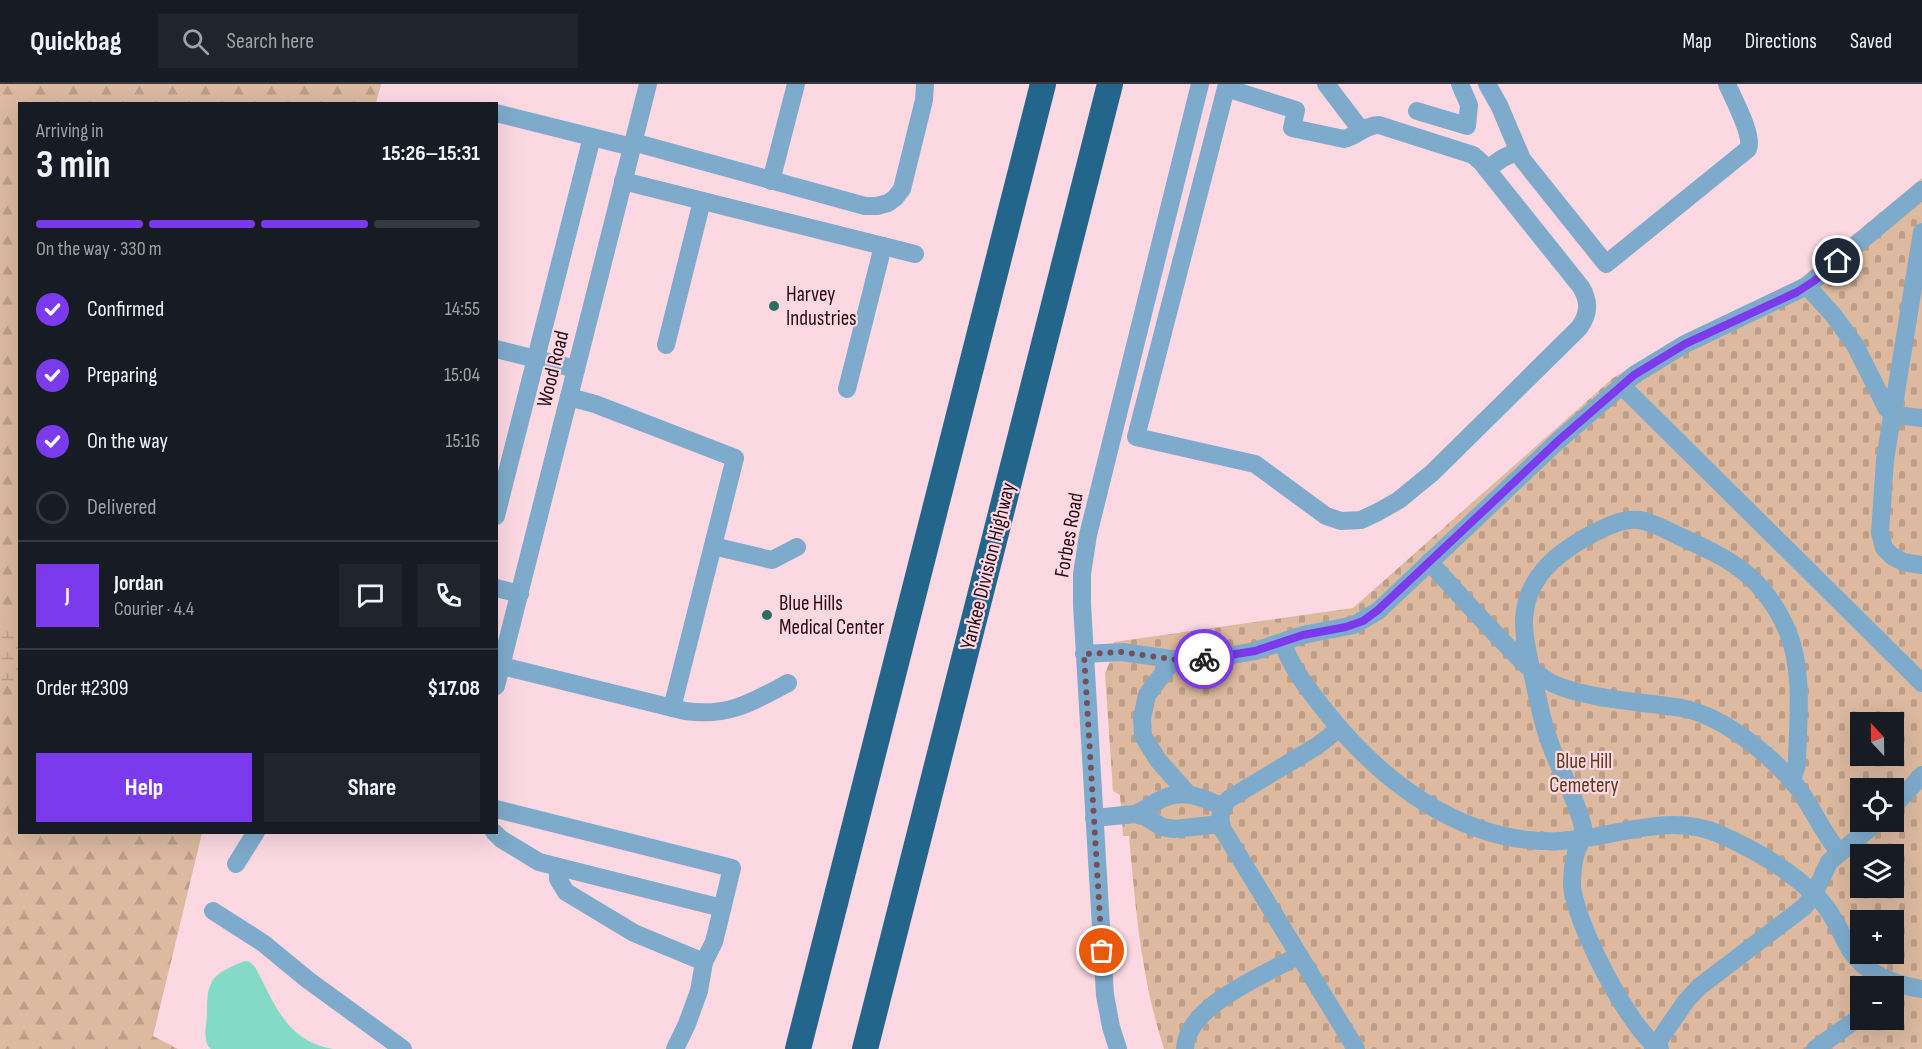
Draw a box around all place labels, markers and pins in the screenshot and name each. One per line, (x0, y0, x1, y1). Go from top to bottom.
pin (1812, 235, 1863, 286)
place label: Harvey Industries (786, 282, 857, 331)
marker: Harvey Industries (767, 299, 781, 313)
place label: Blue Hills Medical Center (779, 591, 884, 640)
marker: Blue Hills Medical Center (760, 608, 774, 622)
pin (1076, 925, 1127, 976)

